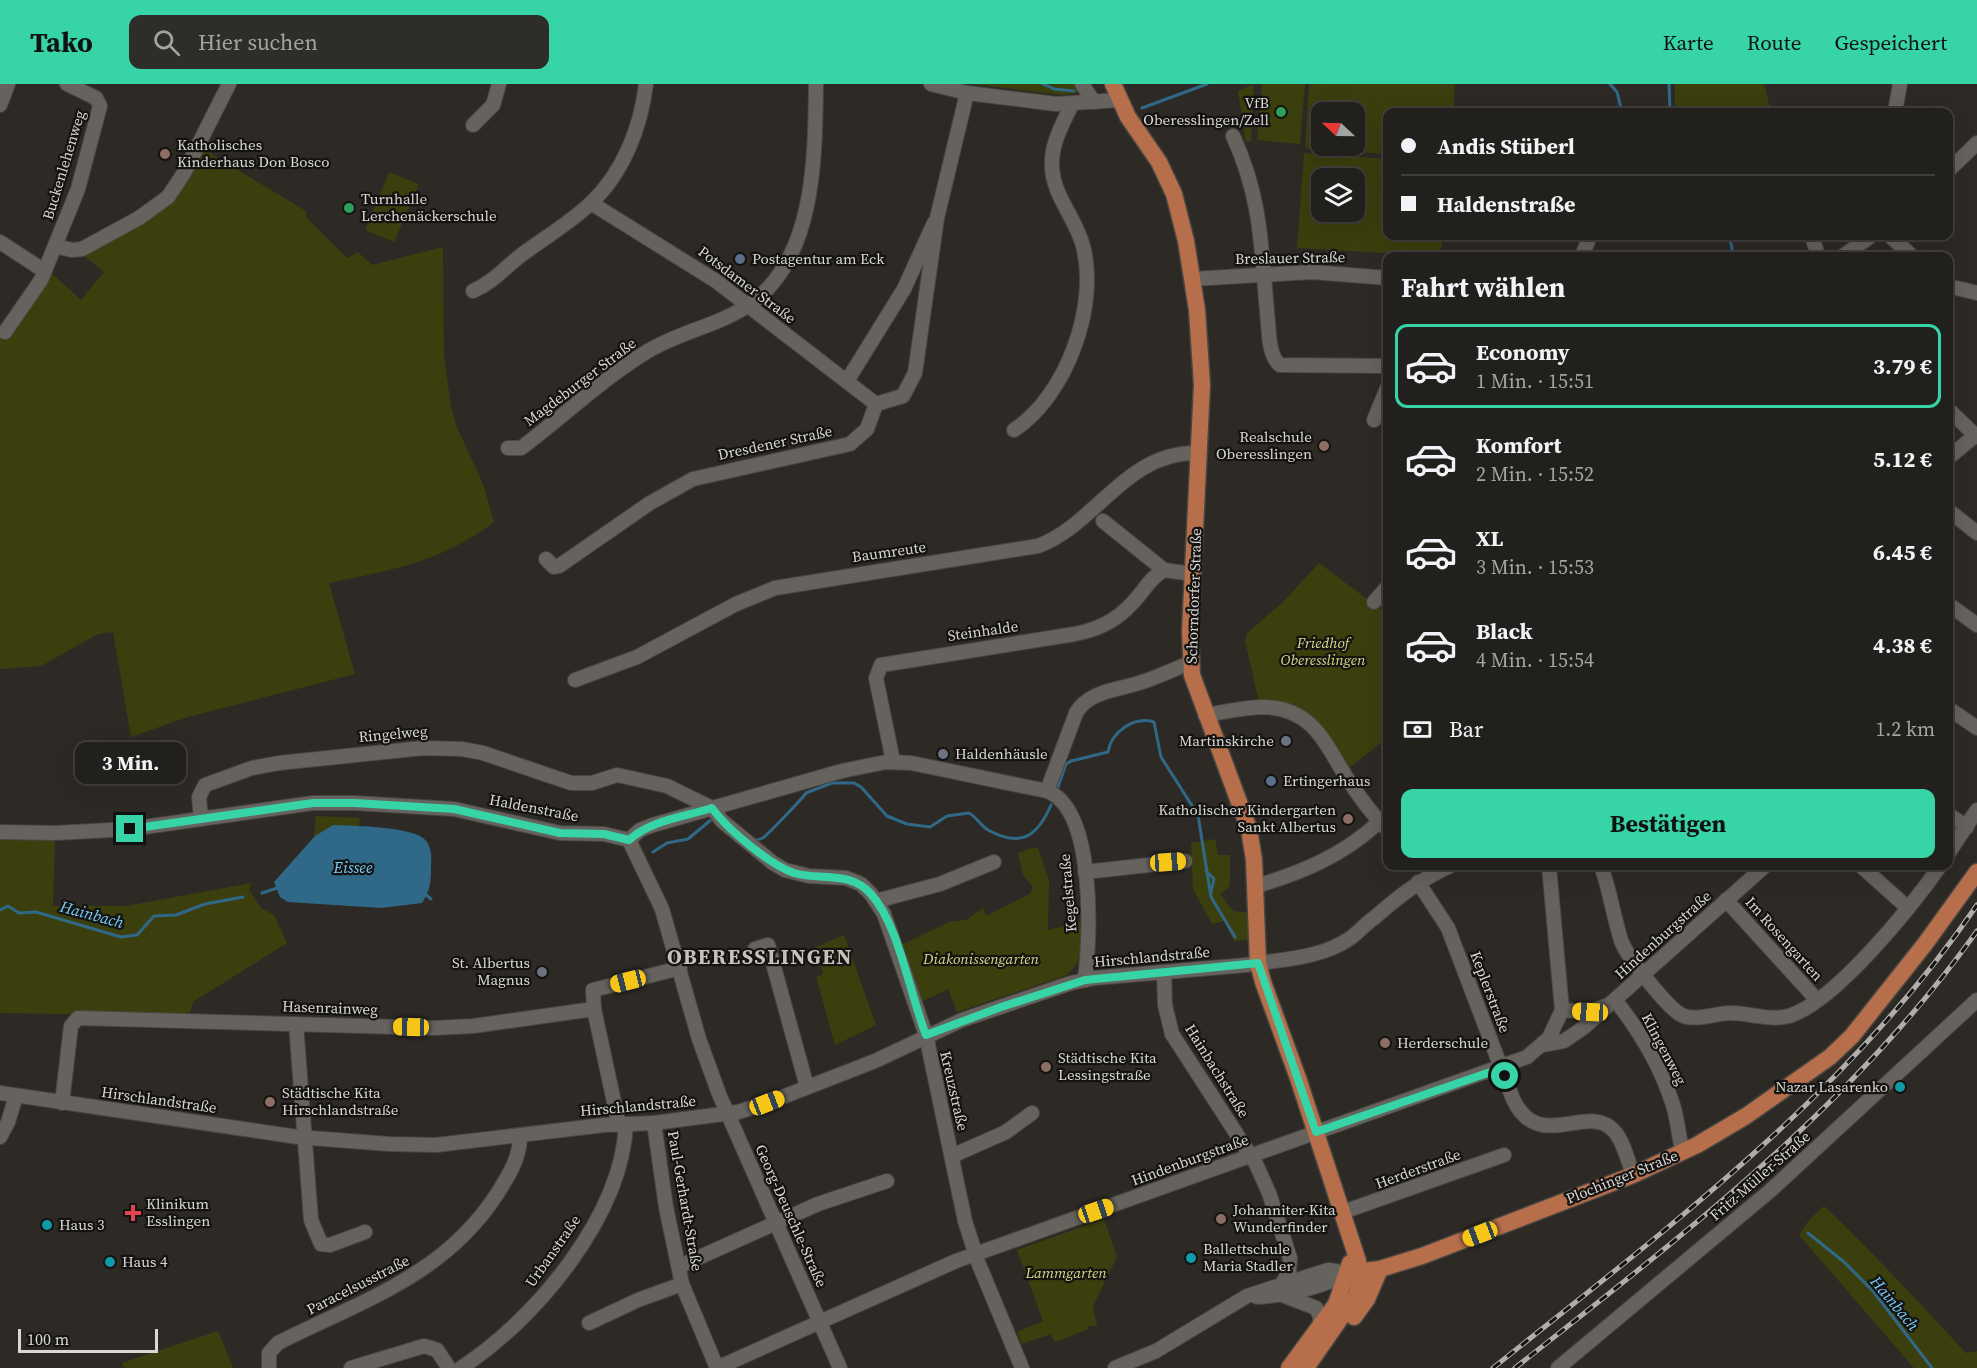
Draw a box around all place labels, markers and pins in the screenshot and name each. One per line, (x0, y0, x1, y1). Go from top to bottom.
place label: VfB Oberesslingen/Zell (1143, 92, 1270, 130)
marker: VfB Oberesslingen/Zell (1274, 105, 1288, 119)
place label: Katholisches Kinderhaus Don Bosco (177, 134, 330, 172)
marker: Katholisches Kinderhaus Don Bosco (158, 147, 172, 161)
place label: Turnhalle Lerchenäckerschule (361, 188, 497, 226)
marker: Turnhalle Lerchenäckerschule (342, 201, 356, 215)
place label: Postagentur am Eck (752, 248, 885, 269)
marker: Postagentur am Eck (733, 252, 747, 266)
place label: Realschule Oberesslingen (1216, 426, 1312, 464)
marker: Realschule Oberesslingen (1317, 439, 1331, 453)
place label: Martinskirche (1179, 730, 1274, 751)
marker: Martinskirche (1279, 734, 1293, 748)
place label: Haldenhäusle (955, 743, 1048, 764)
marker: Haldenhäusle (936, 747, 950, 761)
place label: Ertingerhaus (1283, 770, 1370, 791)
marker: Ertingerhaus (1264, 774, 1278, 788)
place label: Katholischer Kindergarten Sankt Albertus (1158, 799, 1336, 837)
marker: Katholischer Kindergarten Sankt Albertus (1341, 812, 1355, 826)
place label: St. Albertus Magnus (452, 952, 530, 990)
marker: St. Albertus Magnus (535, 965, 549, 979)
place label: Herderschule (1397, 1032, 1489, 1053)
marker: Herderschule (1378, 1036, 1392, 1050)
place label: Städtische Kita Lessingstraße (1058, 1047, 1157, 1085)
marker: Städtische Kita Lessingstraße (1039, 1060, 1053, 1074)
place label: Nazar Lasarenko (1776, 1076, 1888, 1097)
marker: Nazar Lasarenko (1893, 1080, 1907, 1094)
place label: Städtische Kita Hirschlandstraße (282, 1082, 399, 1120)
marker: Städtische Kita Hirschlandstraße (263, 1095, 277, 1109)
place label: Klinikum Esslingen (146, 1193, 210, 1231)
place label: Johanniter-Kita Wunderfinder (1232, 1199, 1336, 1237)
marker: Klinikum Esslingen (124, 1204, 142, 1222)
marker: Johanniter-Kita Wunderfinder (1214, 1212, 1228, 1226)
place label: Haus 3 (59, 1214, 104, 1235)
marker: Haus 3 (40, 1218, 54, 1232)
place label: Ballettschule Maria Stadler (1203, 1238, 1293, 1276)
place label: Haus 4 (122, 1251, 168, 1272)
marker: Ballettschule Maria Stadler (1184, 1251, 1198, 1265)
marker: Haus 4 (103, 1255, 117, 1269)

